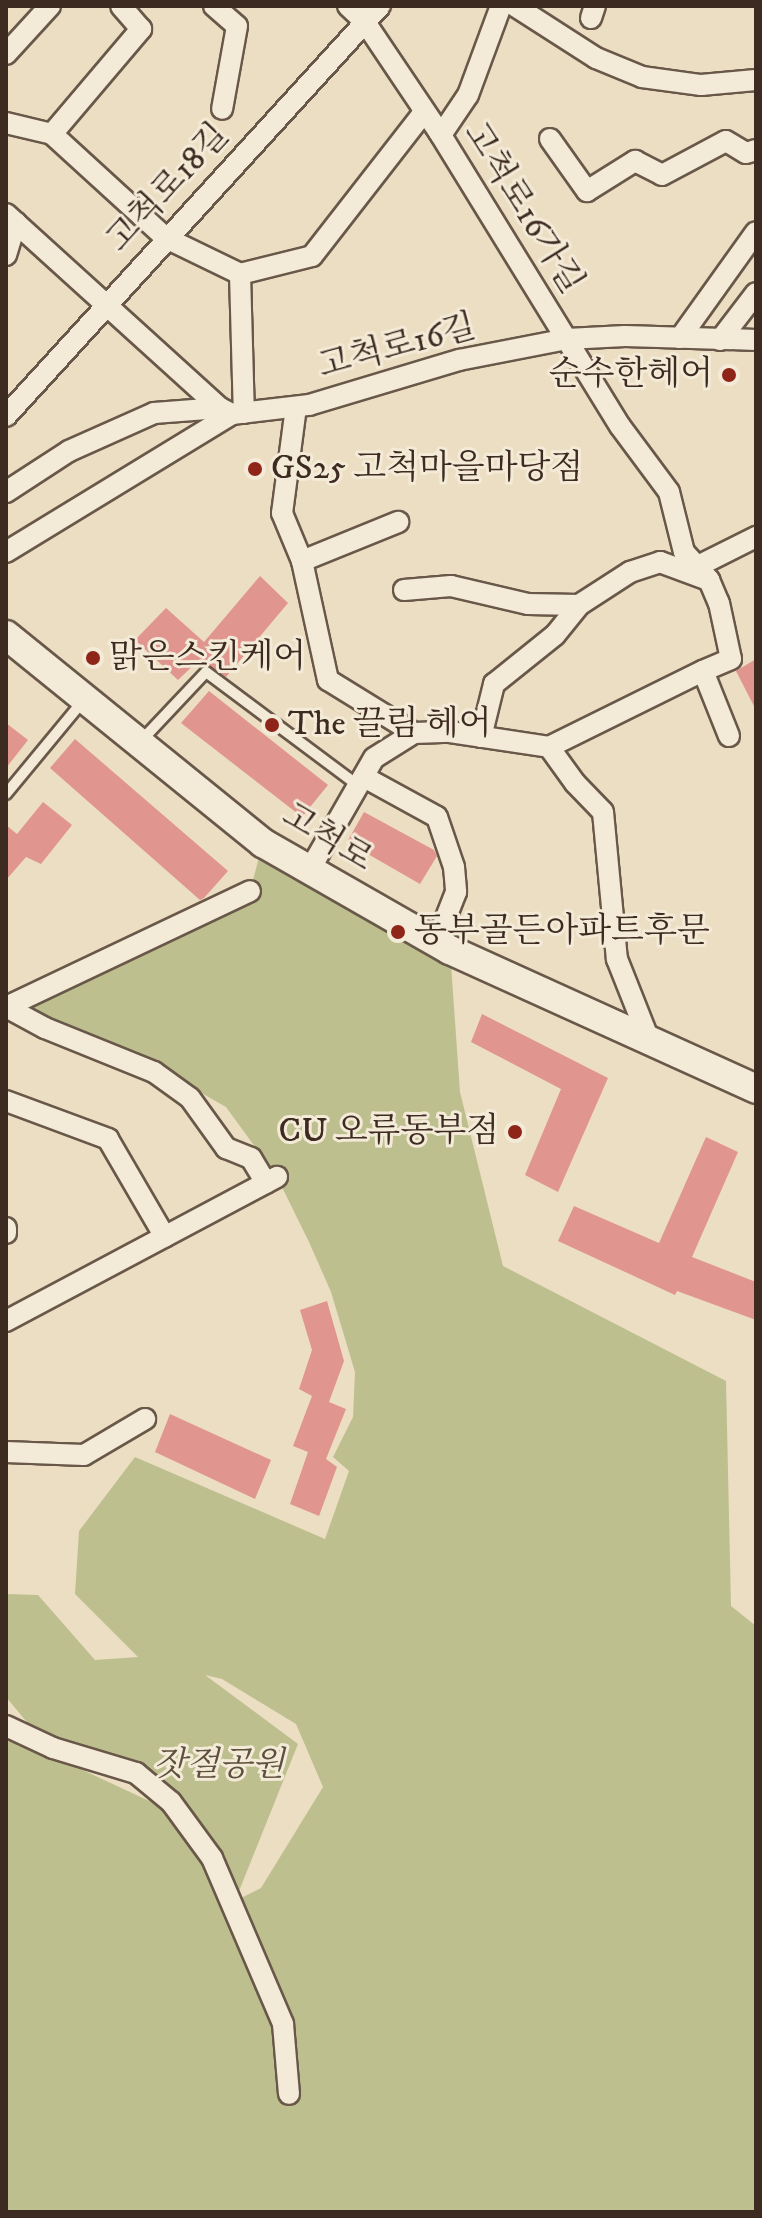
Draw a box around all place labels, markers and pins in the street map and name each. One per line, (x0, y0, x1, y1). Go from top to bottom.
place label: 순수한헤어 (549, 355, 713, 395)
marker: 순수한헤어 (720, 366, 738, 384)
place label: GS25 고척마을마당점 (271, 449, 583, 489)
marker: GS25 고척마을마당점 (246, 460, 264, 478)
place label: 맑은스킨케어 (109, 638, 306, 678)
marker: 맑은스킨케어 (84, 649, 102, 667)
place label: The 끌림 헤어 (288, 705, 492, 745)
marker: The 끌림 헤어 (263, 716, 281, 734)
place label: 동부골든아파트후문 (414, 912, 710, 952)
marker: 동부골든아파트후문 (389, 923, 407, 941)
place label: CU 오류동부점 (279, 1112, 499, 1152)
marker: CU 오류동부점 (506, 1123, 524, 1141)

